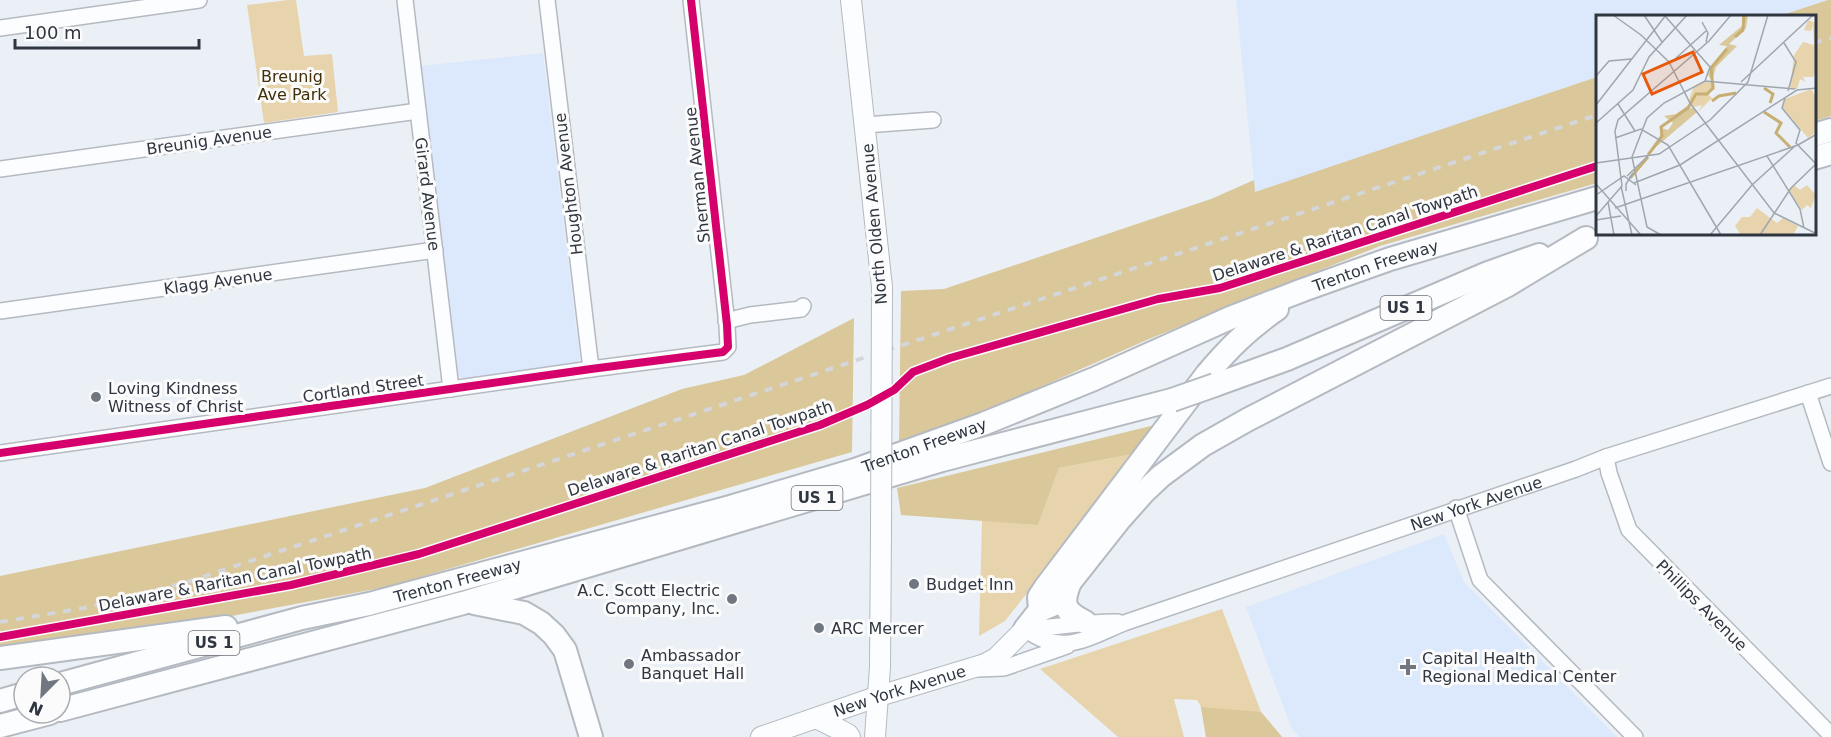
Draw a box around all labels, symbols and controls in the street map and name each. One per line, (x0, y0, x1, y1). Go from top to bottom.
scale bar (15, 12, 200, 50)
inset map (1596, 15, 1816, 236)
text: 100 m (24, 22, 82, 43)
park label: Breunig Ave Park (258, 67, 327, 104)
street label: Sherman Avenue (681, 106, 714, 244)
street label: Houghton Avenue (550, 112, 587, 256)
street label: Breunig Avenue (145, 122, 273, 159)
street label: Girard Avenue (411, 136, 444, 252)
street label: North Olden Avenue (858, 143, 891, 305)
street label: Delaware & Raritan Canal Towpath (1210, 182, 1480, 285)
street label: Trenton Freeway (1309, 236, 1441, 296)
street label: Klagg Avenue (162, 264, 274, 299)
road number: US 1 (1380, 296, 1432, 320)
street label: Cortland Street (301, 371, 425, 406)
place label: Loving Kindness Witness of Christ (108, 379, 243, 416)
marker: Loving Kindness Witness of Christ (89, 390, 103, 404)
street label: Delaware & Raritan Canal Towpath (565, 397, 835, 500)
street label: Trenton Freeway (858, 414, 989, 477)
street label: New York Avenue (1408, 472, 1545, 535)
road number: US 1 (792, 486, 842, 510)
street label: Delaware & Raritan Canal Towpath (97, 544, 373, 615)
street label: Trenton Freeway (391, 554, 524, 607)
street label: Phillips Avenue (1652, 556, 1751, 655)
place label: Budget Inn (926, 575, 1014, 594)
marker: Budget Inn (907, 577, 921, 591)
place label: A.C. Scott Electric Company, Inc. (577, 581, 720, 618)
marker: A.C. Scott Electric Company, Inc. (725, 592, 739, 606)
place label: ARC Mercer (831, 619, 924, 638)
marker: ARC Mercer (812, 621, 826, 635)
road number: US 1 (188, 631, 240, 655)
place label: Ambassador Banquet Hall (641, 646, 744, 683)
place label: Capital Health Regional Medical Center (1422, 649, 1617, 686)
marker: Ambassador Banquet Hall (622, 657, 636, 671)
marker: Capital Health Regional Medical Center (1399, 658, 1417, 676)
street label: New York Avenue (831, 661, 968, 721)
north arrow (12, 665, 72, 725)
text: N (26, 697, 46, 720)

